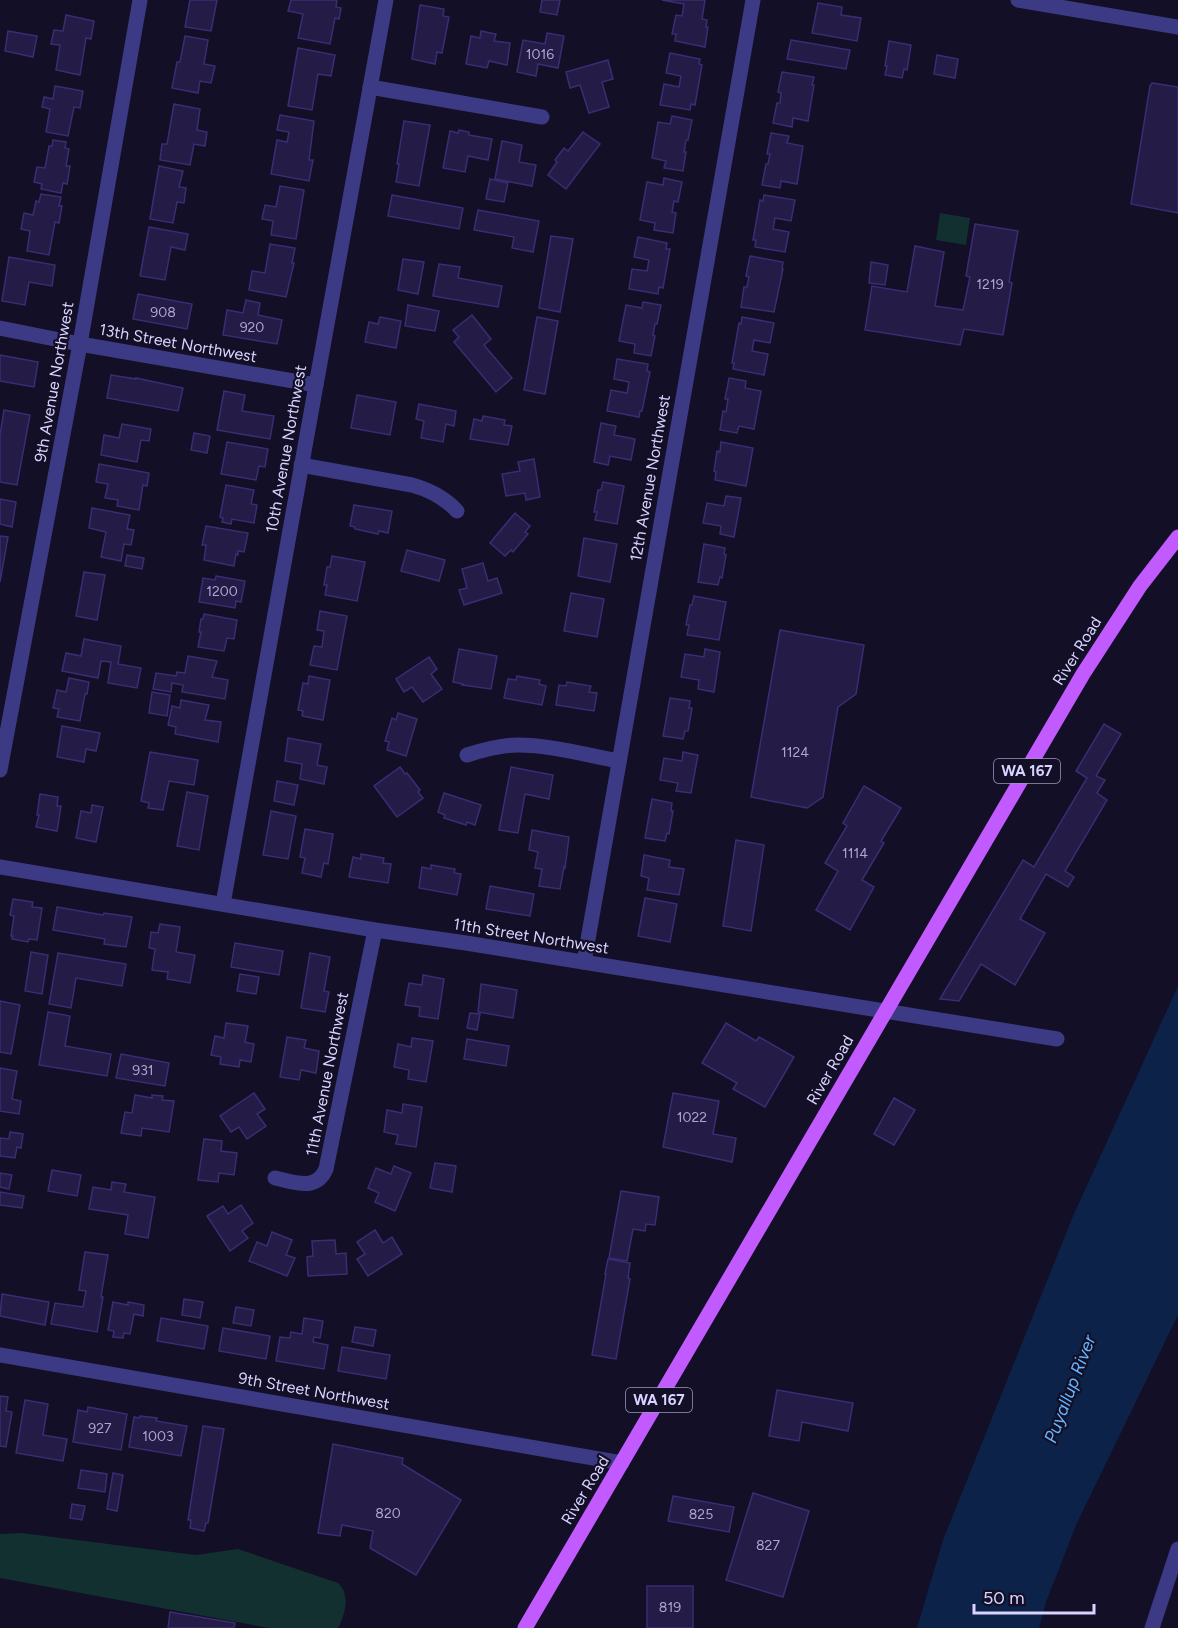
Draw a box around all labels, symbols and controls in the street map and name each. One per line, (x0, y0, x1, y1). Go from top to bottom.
house number: 1016 (526, 46, 554, 63)
house number: 1219 (976, 276, 1004, 293)
street label: 9th Avenue Northwest (31, 300, 77, 464)
house number: 908 (150, 304, 176, 321)
house number: 920 (240, 319, 264, 336)
street label: 13th Street Northwest (98, 320, 258, 366)
street label: 10th Avenue Northwest (262, 363, 310, 535)
street label: 12th Avenue Northwest (626, 393, 674, 563)
house number: 1200 (206, 583, 238, 600)
street label: River Road (1049, 613, 1105, 689)
house number: 1124 (781, 744, 809, 761)
road number: WA 167 (994, 759, 1060, 783)
house number: 1114 (842, 845, 868, 862)
street label: 11th Street Northwest (452, 914, 610, 958)
street label: 11th Avenue Northwest (302, 990, 352, 1158)
street label: River Road (803, 1032, 857, 1108)
house number: 931 (132, 1062, 154, 1079)
house number: 1022 (677, 1109, 707, 1126)
water label: Puyallup River (1039, 1331, 1101, 1446)
street label: 9th Street Northwest (237, 1368, 391, 1414)
road number: WA 167 (626, 1388, 692, 1412)
house number: 927 (88, 1420, 112, 1437)
house number: 1003 (142, 1428, 174, 1445)
street label: River Road (557, 1452, 613, 1528)
house number: 820 (375, 1505, 401, 1522)
house number: 825 (689, 1506, 713, 1523)
house number: 827 (756, 1537, 780, 1554)
scale bar (974, 1577, 1094, 1615)
text: 50 m (983, 1587, 1025, 1609)
house number: 819 (659, 1599, 681, 1616)

